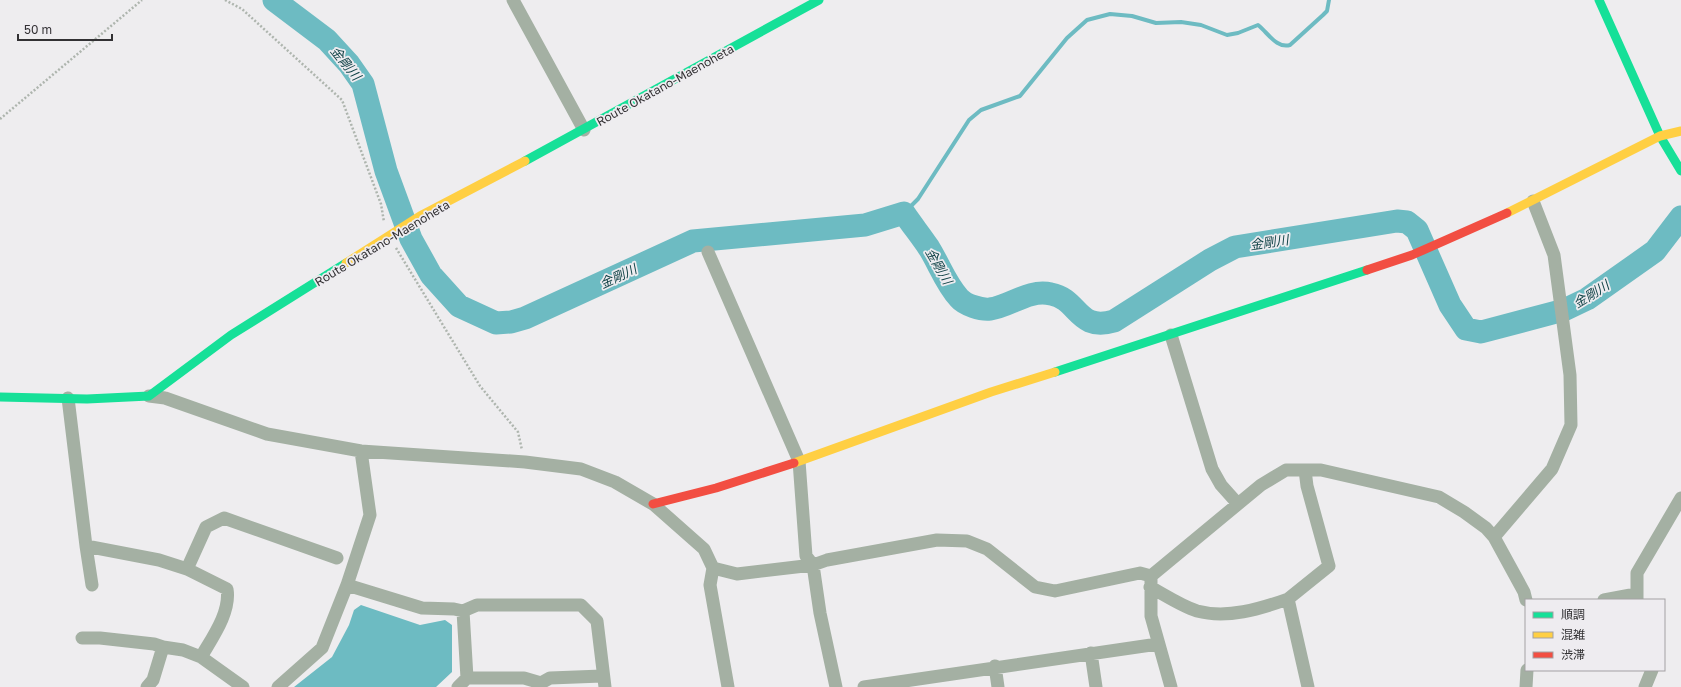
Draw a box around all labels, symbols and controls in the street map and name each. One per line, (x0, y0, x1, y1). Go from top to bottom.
scale bar (18, 16, 112, 42)
text: 50 m (24, 22, 52, 37)
street label: Route Okatano-Maenoheta (594, 41, 736, 129)
water label: 金剛川 (328, 43, 366, 85)
street label: Route Okatano-Maenoheta (312, 197, 452, 289)
water label: 金剛川 (1249, 231, 1291, 253)
water label: 金剛川 (922, 245, 957, 289)
water label: 金剛川 (597, 260, 641, 291)
water label: 金剛川 (1570, 276, 1613, 311)
legend (1525, 599, 1665, 671)
text: 順調 (1561, 607, 1585, 622)
text: 混雑 (1561, 627, 1585, 642)
text: 渋滞 (1561, 647, 1585, 662)

